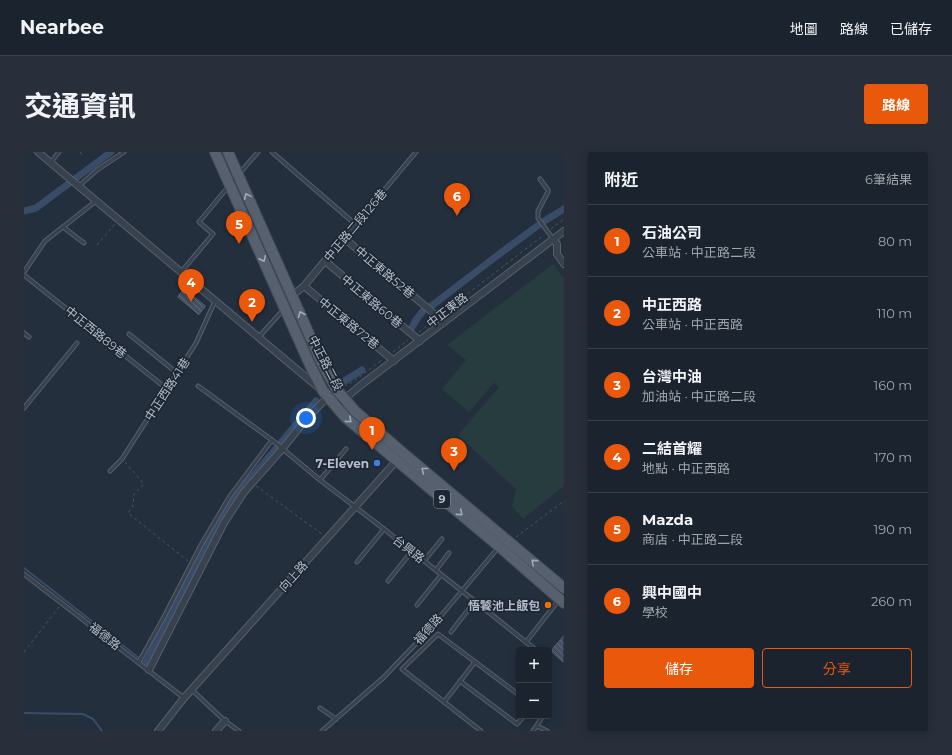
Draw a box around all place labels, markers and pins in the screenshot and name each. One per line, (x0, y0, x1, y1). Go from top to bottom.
pin: 6 (444, 183, 470, 216)
pin: 5 (226, 211, 252, 244)
pin: 4 (178, 269, 204, 302)
pin: 2 (239, 289, 265, 322)
pin: 1 (359, 417, 385, 450)
pin: 3 (441, 438, 467, 471)
place label: 7-Eleven (316, 456, 369, 471)
marker: 7-Eleven (372, 458, 382, 468)
place label: 悟饕池上飯包 (468, 598, 540, 613)
marker: 悟饕池上飯包 (543, 600, 553, 610)

